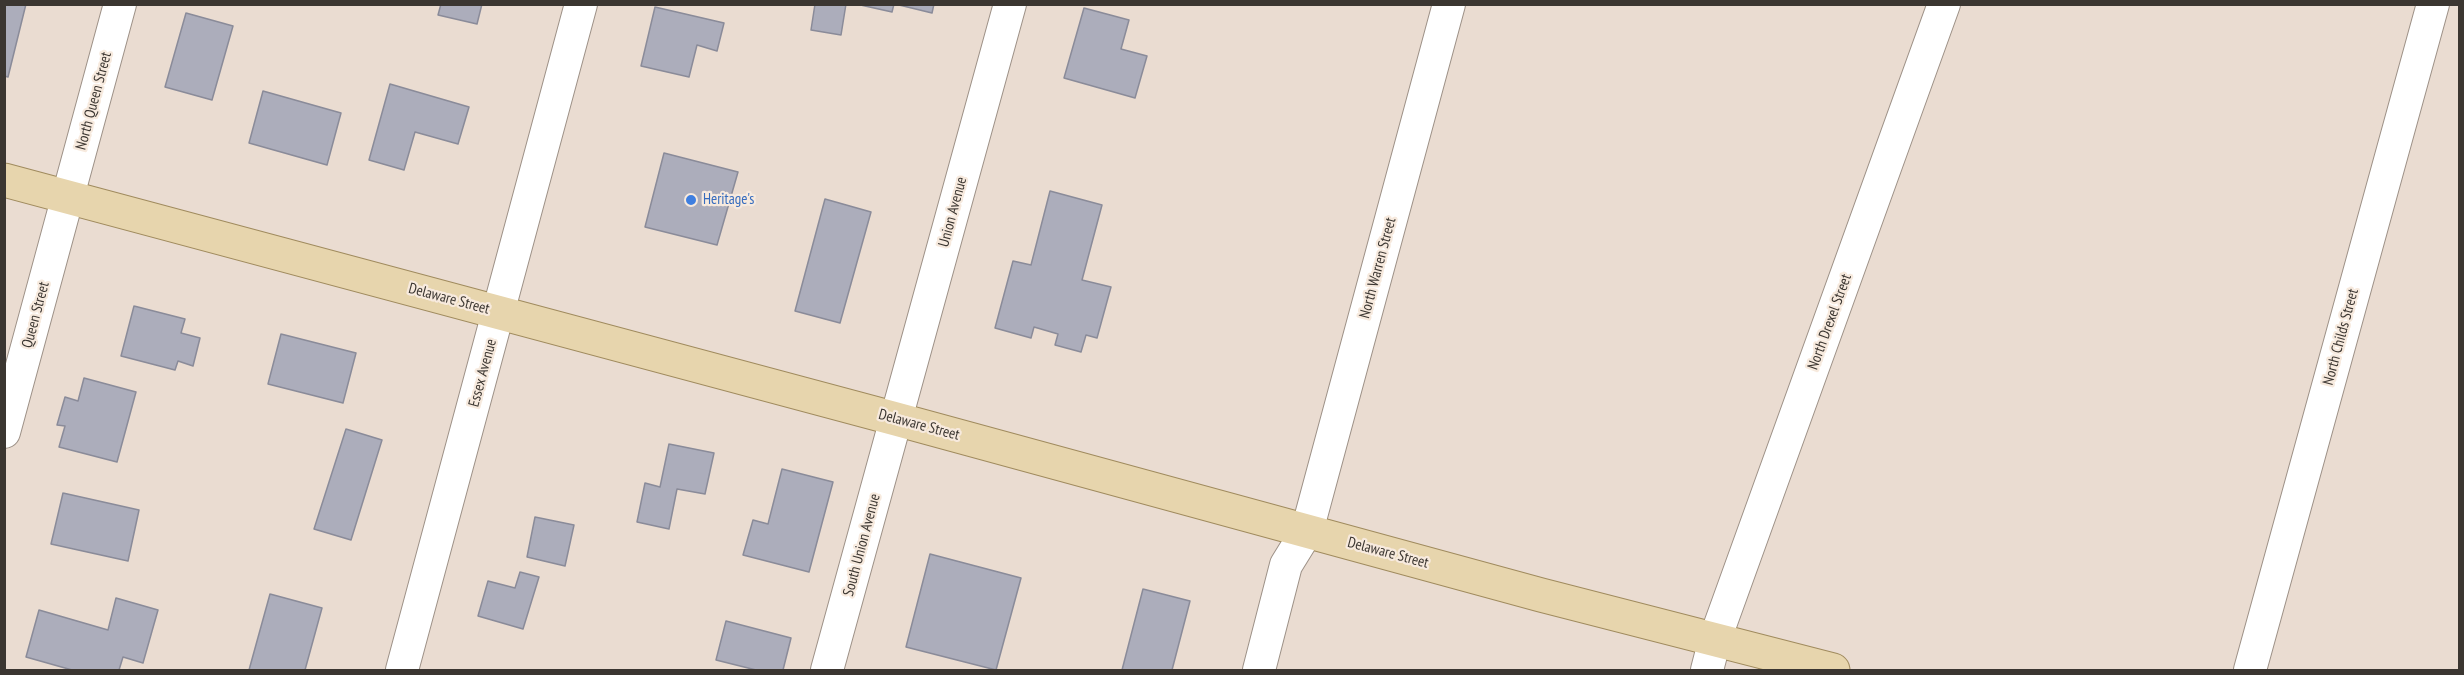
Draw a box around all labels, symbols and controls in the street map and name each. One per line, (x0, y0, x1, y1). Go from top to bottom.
street label: North Queen Street (72, 50, 116, 152)
street label: Union Avenue (935, 175, 971, 249)
place label: Heritage's (703, 191, 754, 209)
marker: Heritage's (684, 193, 698, 207)
street label: North Warren Street (1356, 216, 1400, 320)
street label: North Drexel Street (1804, 272, 1856, 372)
street label: Queen Street (19, 280, 53, 350)
street label: Delaware Street (407, 280, 491, 318)
street label: North Childs Street (2320, 287, 2362, 387)
street label: Essex Avenue (465, 337, 501, 409)
street label: Delaware Street (877, 406, 961, 444)
street label: South Union Avenue (840, 492, 884, 598)
street label: Delaware Street (1346, 534, 1430, 572)

